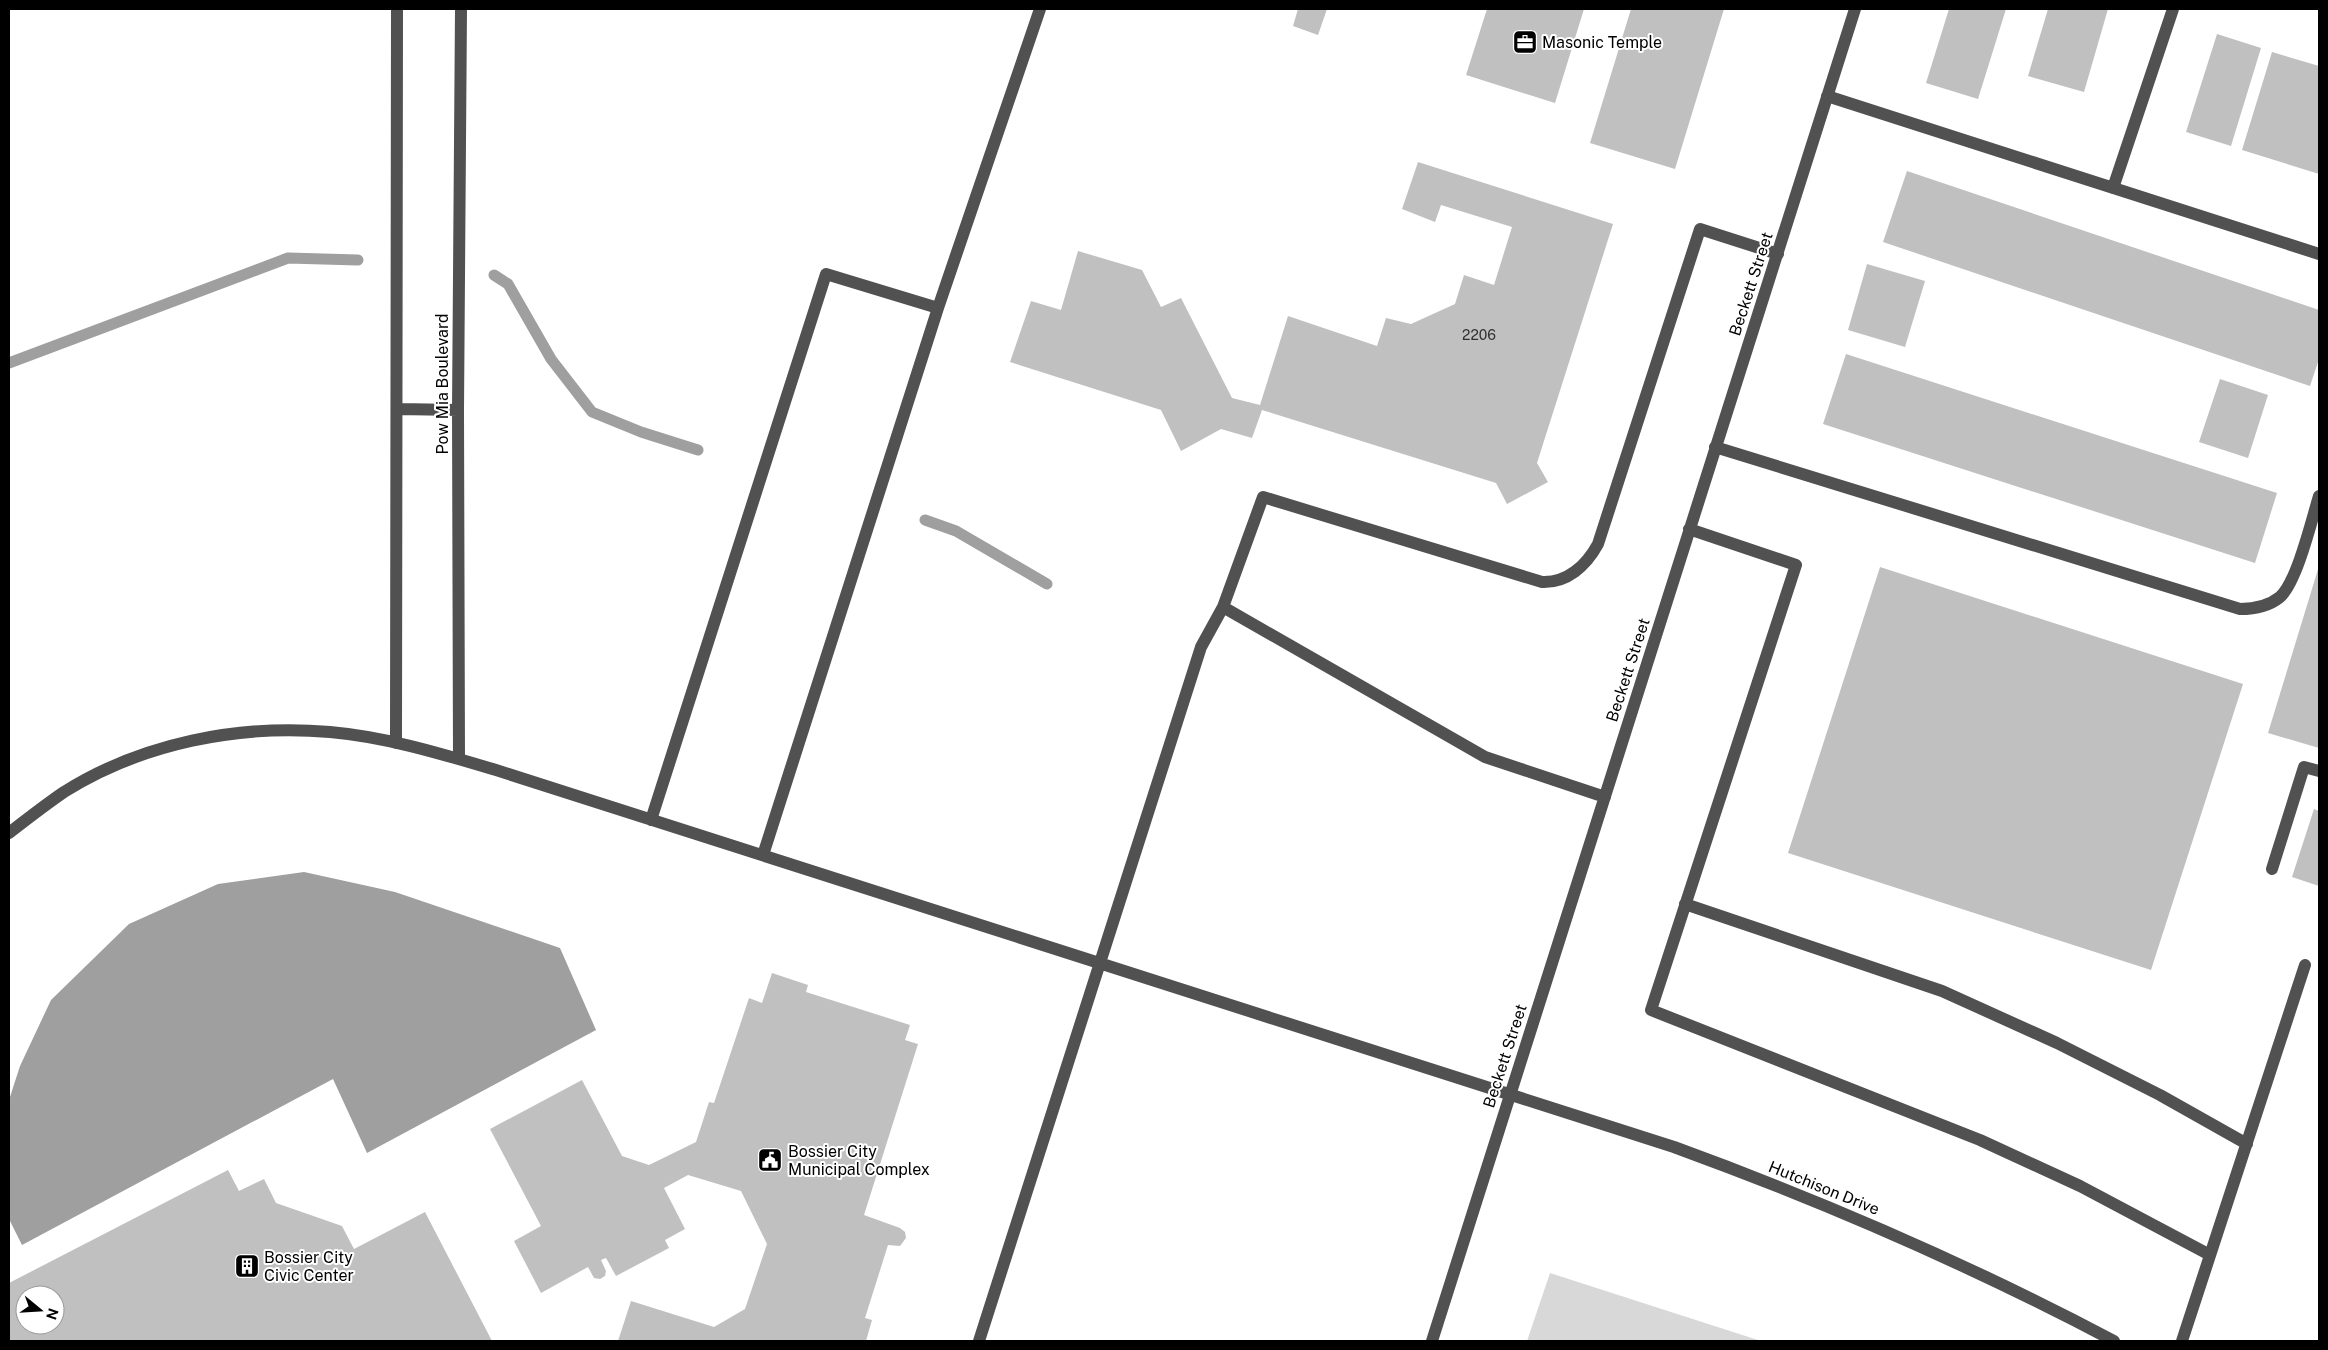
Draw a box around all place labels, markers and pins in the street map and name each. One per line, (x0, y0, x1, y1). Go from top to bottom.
office icon: Masonic Temple (1512, 29, 1538, 55)
place label: Masonic Temple (1542, 33, 1662, 52)
place label: Bossier City Municipal Complex (788, 1142, 930, 1179)
public building icon: Bossier City Municipal Complex (757, 1147, 783, 1173)
place label: Bossier City Civic Center (264, 1248, 354, 1285)
building icon: Bossier City Civic Center (234, 1253, 260, 1279)

